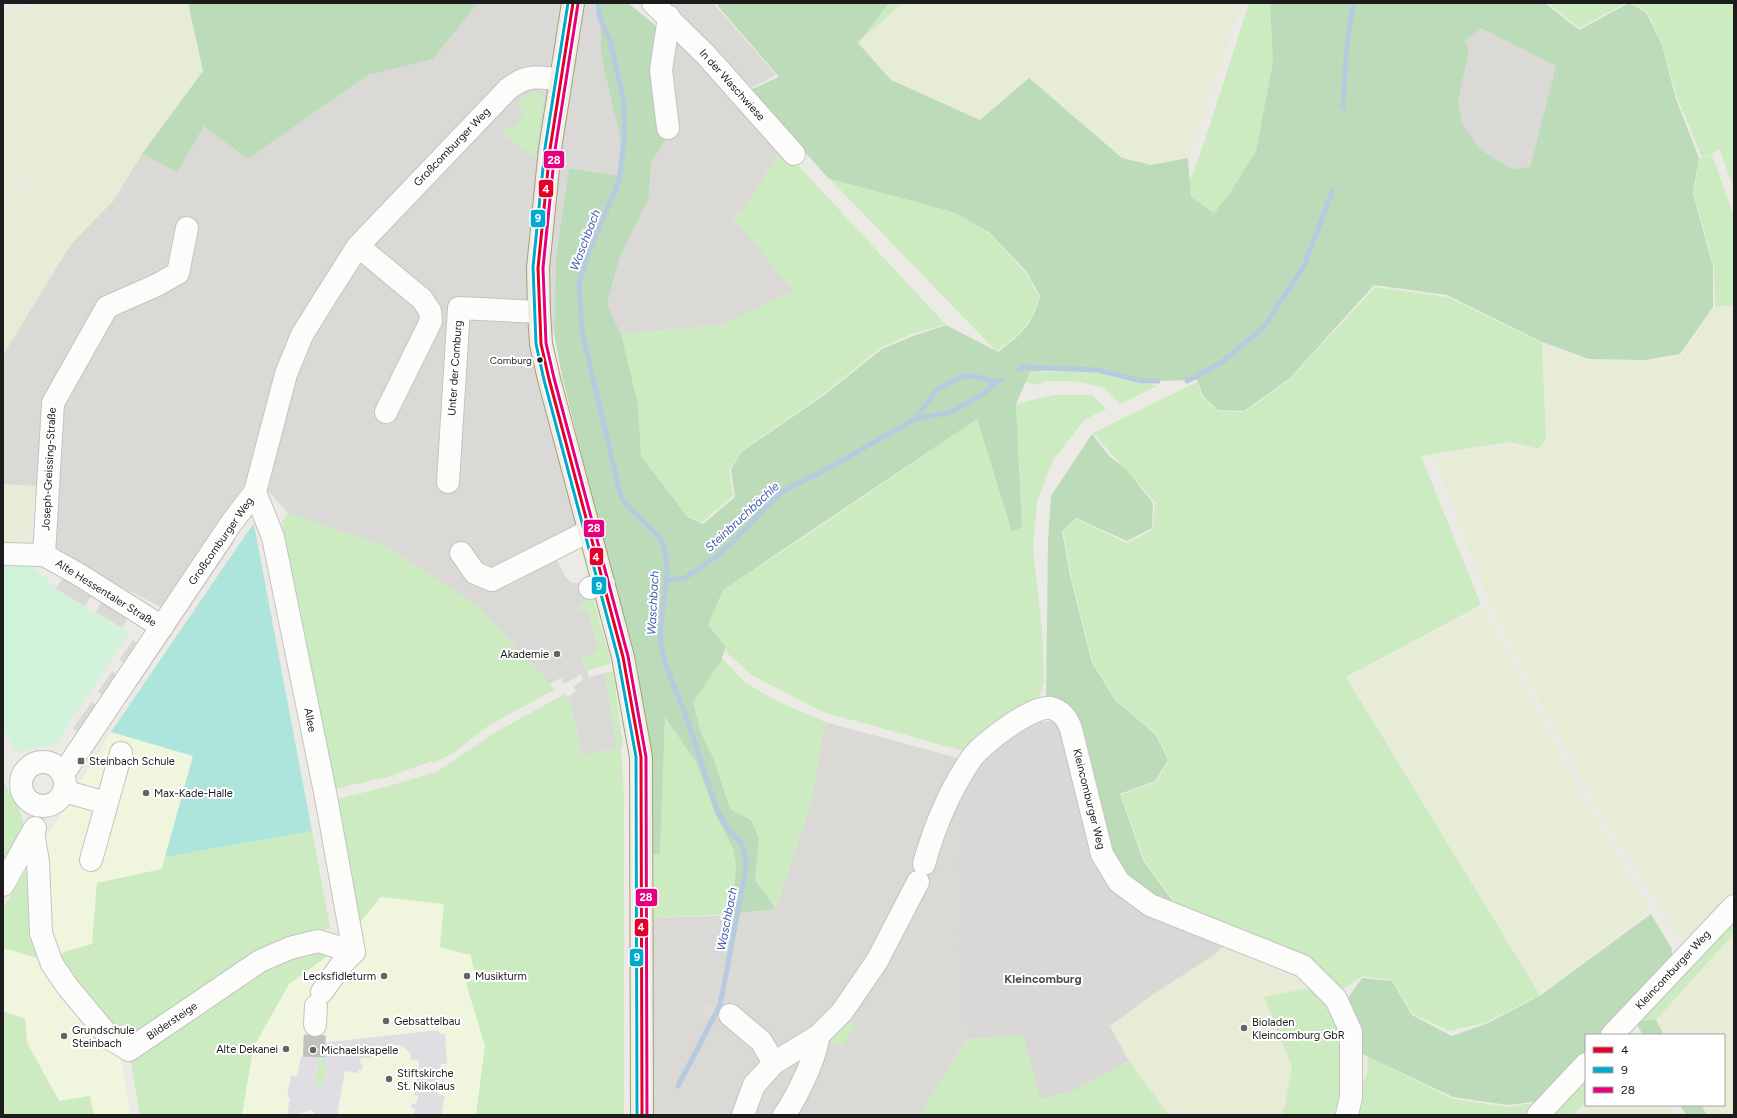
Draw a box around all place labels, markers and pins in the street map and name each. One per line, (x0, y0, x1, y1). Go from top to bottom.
place label: Comburg (490, 354, 532, 367)
marker: Comburg (535, 355, 545, 365)
place label: Akademie (500, 648, 549, 661)
marker: Akademie (552, 649, 562, 659)
place label: Steinbach Schule (89, 755, 175, 768)
marker: Steinbach Schule (76, 756, 86, 766)
place label: Max-Kade-Halle (154, 787, 233, 800)
marker: Max-Kade-Halle (141, 788, 151, 798)
place label: Lecksfidleturm (303, 970, 376, 983)
place label: Musikturm (475, 970, 527, 983)
marker: Lecksfidleturm (379, 971, 389, 981)
marker: Musikturm (462, 971, 472, 981)
place label: Gebsattelbau (394, 1015, 460, 1028)
marker: Gebsattelbau (381, 1016, 391, 1026)
place label: Bioladen Kleincomburg GbR (1252, 1016, 1345, 1042)
marker: Bioladen Kleincomburg GbR (1239, 1023, 1249, 1033)
place label: Grundschule Steinbach (72, 1024, 135, 1050)
marker: Grundschule Steinbach (59, 1031, 69, 1041)
place label: Alte Dekanei (216, 1043, 278, 1056)
marker: Alte Dekanei (281, 1044, 291, 1054)
place label: Michaelskapelle (321, 1044, 398, 1057)
marker: Michaelskapelle (308, 1045, 318, 1055)
place label: Stiftskirche St. Nikolaus (397, 1067, 455, 1093)
marker: Stiftskirche St. Nikolaus (384, 1074, 394, 1084)

